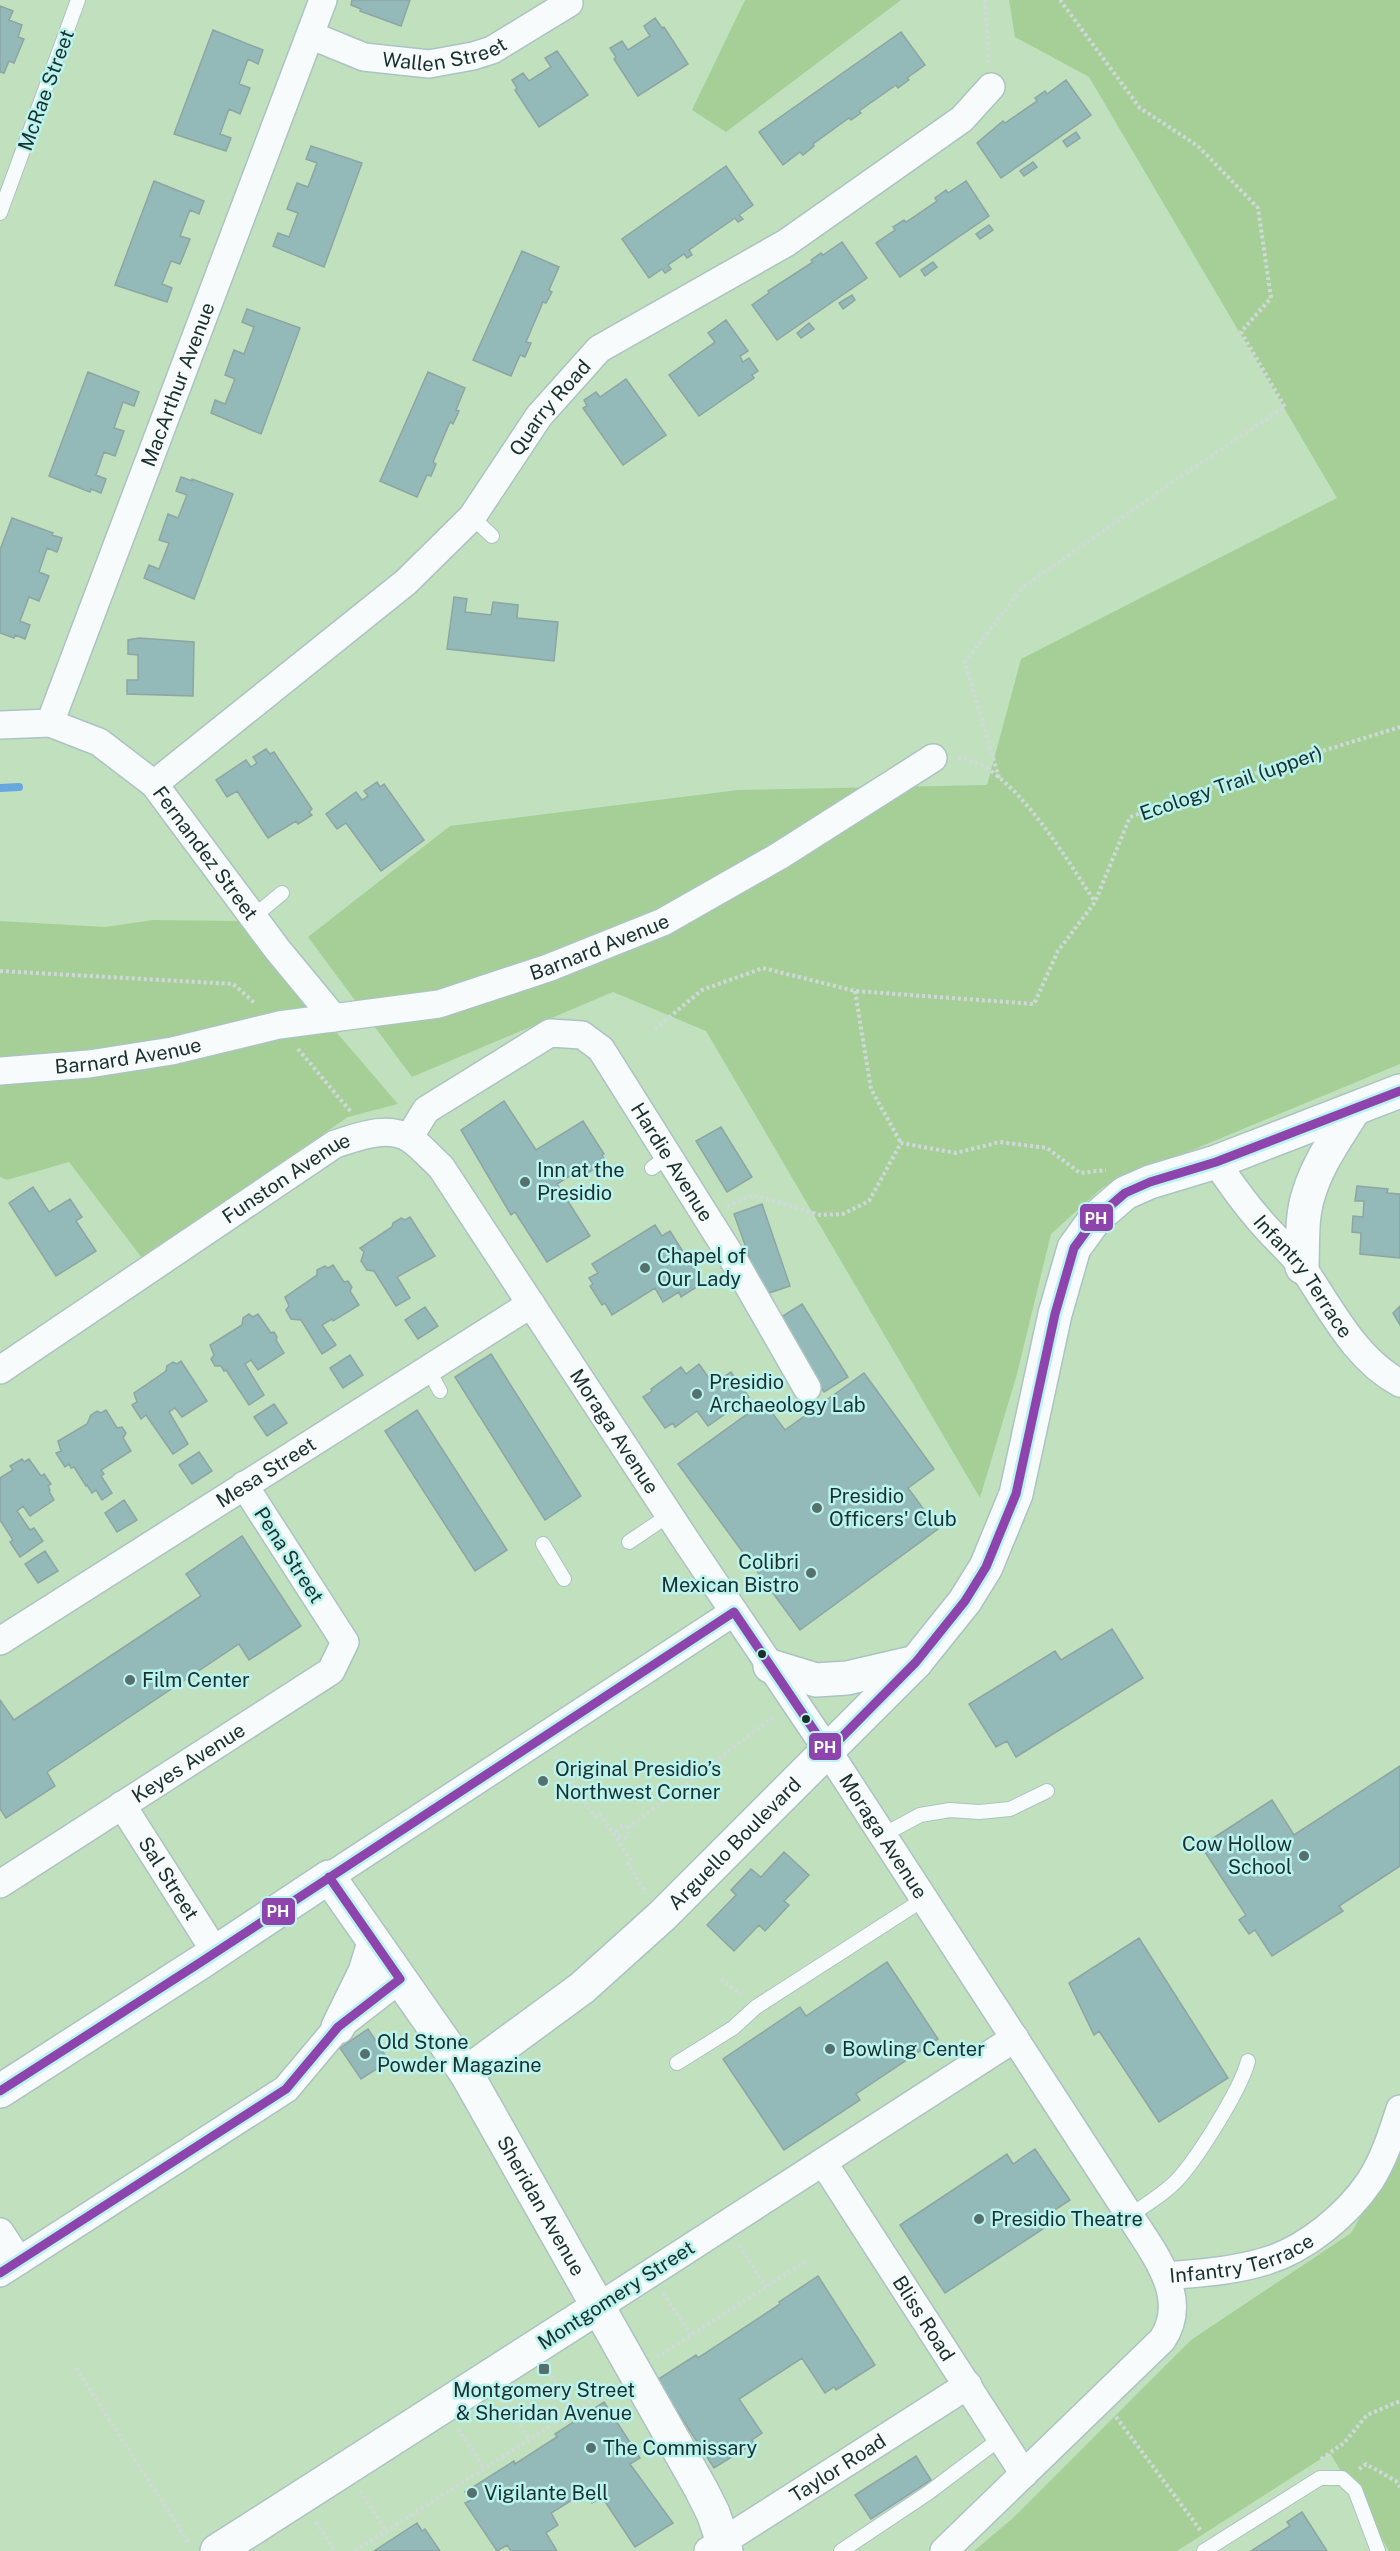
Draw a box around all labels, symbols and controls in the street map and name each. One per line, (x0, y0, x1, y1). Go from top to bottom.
street label: McRae Street (13, 26, 79, 154)
street label: Wallen Street (381, 32, 511, 76)
street label: MacArthur Avenue (136, 299, 220, 470)
street label: Quarry Road (504, 355, 596, 460)
street label: Ecology Trail (upper) (1137, 740, 1325, 826)
street label: Fernandez Street (148, 781, 263, 925)
street label: Barnard Avenue (527, 909, 673, 985)
street label: Barnard Avenue (54, 1032, 204, 1079)
street label: Hardie Avenue (626, 1098, 718, 1226)
street label: Funston Avenue (218, 1128, 353, 1229)
place label: Inn at the Presidio (537, 1158, 625, 1205)
marker: Inn at the Presidio (518, 1175, 532, 1189)
line badge: PH (1079, 1203, 1114, 1232)
text: PH (1085, 1209, 1107, 1228)
street label: Infantry Terrace (1248, 1210, 1357, 1343)
place label: Chapel of Our Lady (657, 1244, 746, 1291)
marker: Chapel of Our Lady (638, 1261, 652, 1275)
street label: Moraga Avenue (565, 1364, 664, 1498)
place label: Presidio Archaeology Lab (709, 1370, 866, 1417)
marker: Presidio Archaeology Lab (690, 1387, 704, 1401)
street label: Mesa Street (212, 1432, 320, 1513)
place label: Presidio Officers' Club (829, 1484, 957, 1531)
marker: Presidio Officers' Club (810, 1501, 824, 1515)
street label: Pena Street (249, 1502, 329, 1608)
place label: Colibri Mexican Bistro (661, 1550, 799, 1597)
marker: Colibri Mexican Bistro (804, 1566, 818, 1580)
unlabelled marker (756, 1648, 768, 1660)
place label: Film Center (142, 1668, 250, 1692)
marker: Film Center (123, 1673, 137, 1687)
unlabelled marker (800, 1713, 812, 1725)
street label: Keyes Avenue (127, 1718, 249, 1808)
line badge: PH (808, 1732, 842, 1761)
text: PH (814, 1738, 836, 1757)
place label: Original Presidio’s Northwest Corner (555, 1757, 721, 1804)
street label: Moraga Avenue (834, 1769, 933, 1903)
street label: Arguello Boulevard (663, 1772, 806, 1915)
marker: Original Presidio’s Northwest Corner (536, 1774, 550, 1788)
street label: Sal Street (133, 1832, 204, 1924)
place label: Cow Hollow School (1182, 1832, 1292, 1879)
marker: Cow Hollow School (1297, 1849, 1311, 1863)
line badge: PH (261, 1897, 296, 1926)
text: PH (267, 1902, 289, 1921)
place label: Old Stone Powder Magazine (377, 2030, 542, 2077)
place label: Bowling Center (842, 2037, 985, 2061)
marker: Bowling Center (823, 2042, 837, 2056)
marker: Old Stone Powder Magazine (358, 2047, 372, 2061)
street label: Sheridan Avenue (492, 2131, 590, 2280)
place label: Presidio Theatre (991, 2207, 1143, 2231)
marker: Presidio Theatre (972, 2212, 986, 2226)
street label: Infantry Terrace (1168, 2228, 1318, 2288)
street label: Montgomery Street (533, 2235, 699, 2355)
street label: Bliss Road (887, 2271, 960, 2366)
marker: Montgomery Street & Sheridan Avenue (537, 2362, 551, 2376)
place label: Montgomery Street & Sheridan Avenue (453, 2378, 635, 2425)
street label: Taylor Road (785, 2429, 890, 2508)
place label: The Commissary (603, 2436, 757, 2460)
marker: The Commissary (584, 2441, 598, 2455)
place label: Vigilante Bell (484, 2481, 608, 2505)
marker: Vigilante Bell (465, 2486, 479, 2500)

